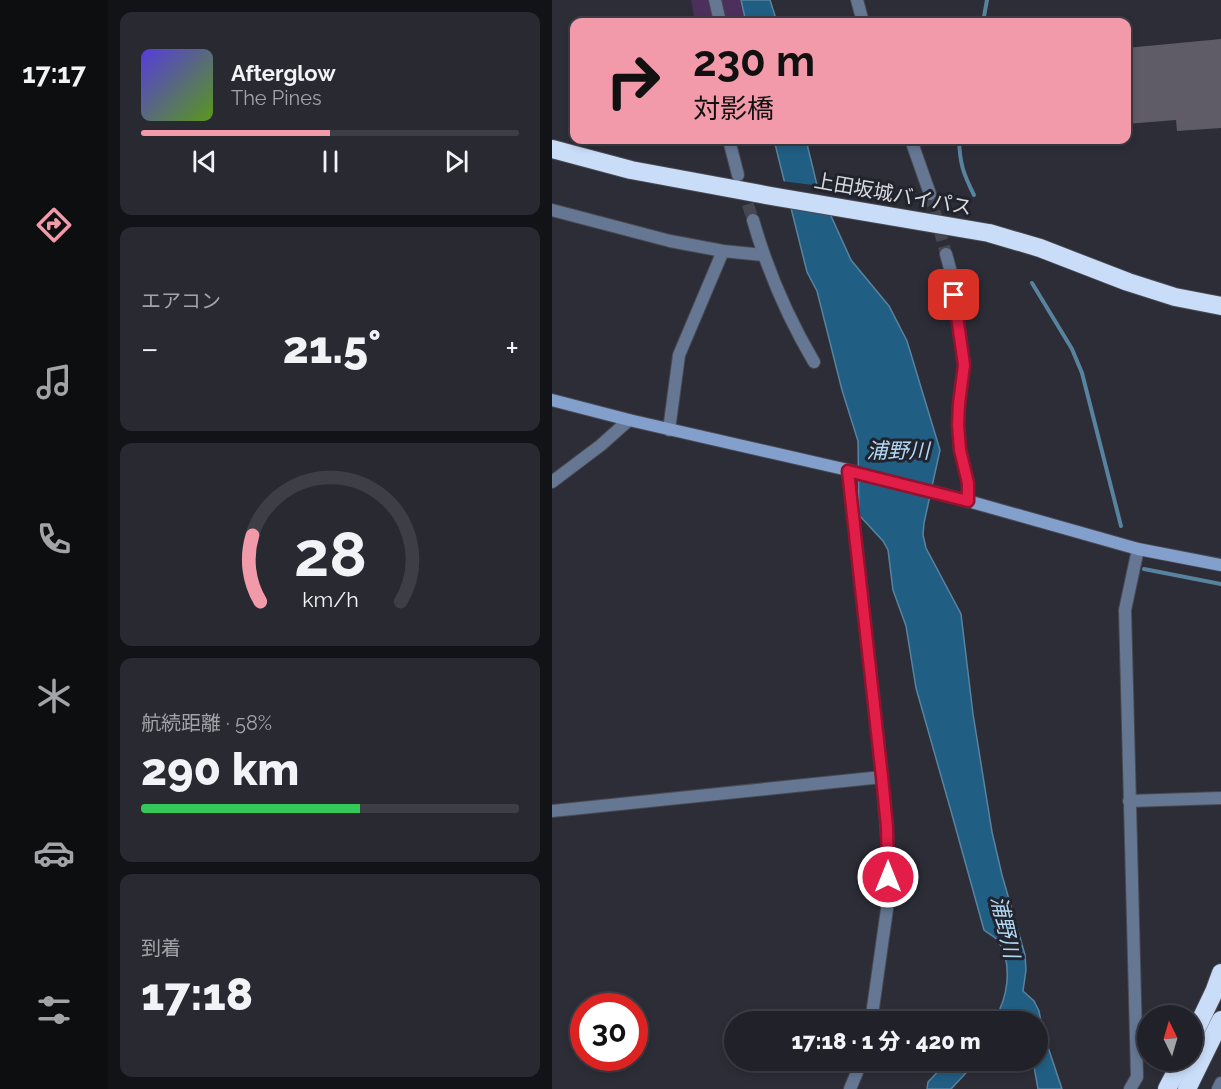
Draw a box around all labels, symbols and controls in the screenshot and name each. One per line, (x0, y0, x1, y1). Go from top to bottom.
text: 230 m (693, 37, 815, 86)
icon: right (594, 42, 672, 120)
text: 17:17 (22, 58, 86, 89)
text: Afterglow (231, 60, 336, 86)
text: The Pines (231, 86, 322, 110)
text: 対影橋 (693, 93, 774, 124)
icon: previous (188, 145, 221, 178)
icon: pause (314, 145, 347, 178)
icon: next (440, 145, 473, 178)
street label: 上田坂城バイパス (812, 168, 974, 220)
icon: directions (33, 204, 75, 246)
pin (928, 269, 979, 320)
icon: arrive (937, 278, 970, 311)
text: エアコン (141, 289, 221, 313)
text: 21.5° (283, 321, 381, 374)
text: − (141, 329, 159, 368)
text: + (505, 329, 519, 368)
icon: music (33, 361, 75, 403)
water label: 浦野川 (867, 438, 931, 463)
text: 28 (294, 517, 366, 591)
icon: phone (33, 518, 75, 560)
text: km/h (302, 587, 358, 612)
icon: climate (33, 675, 75, 717)
text: 航続距離 · 58% (141, 711, 272, 735)
text: 290 km (141, 743, 299, 796)
icon: car (33, 832, 75, 874)
position arrow (856, 845, 920, 909)
water label: 浦野川 (986, 893, 1025, 962)
text: 到着 (141, 936, 181, 960)
text: 17:18 (141, 968, 253, 1021)
icon: filters (33, 989, 75, 1031)
speed limit sign: 30 (570, 993, 648, 1071)
north arrow (1137, 1005, 1203, 1071)
map controls (1137, 1005, 1203, 1071)
text: 17:18 · 1 分 · 420 m (791, 1028, 981, 1054)

